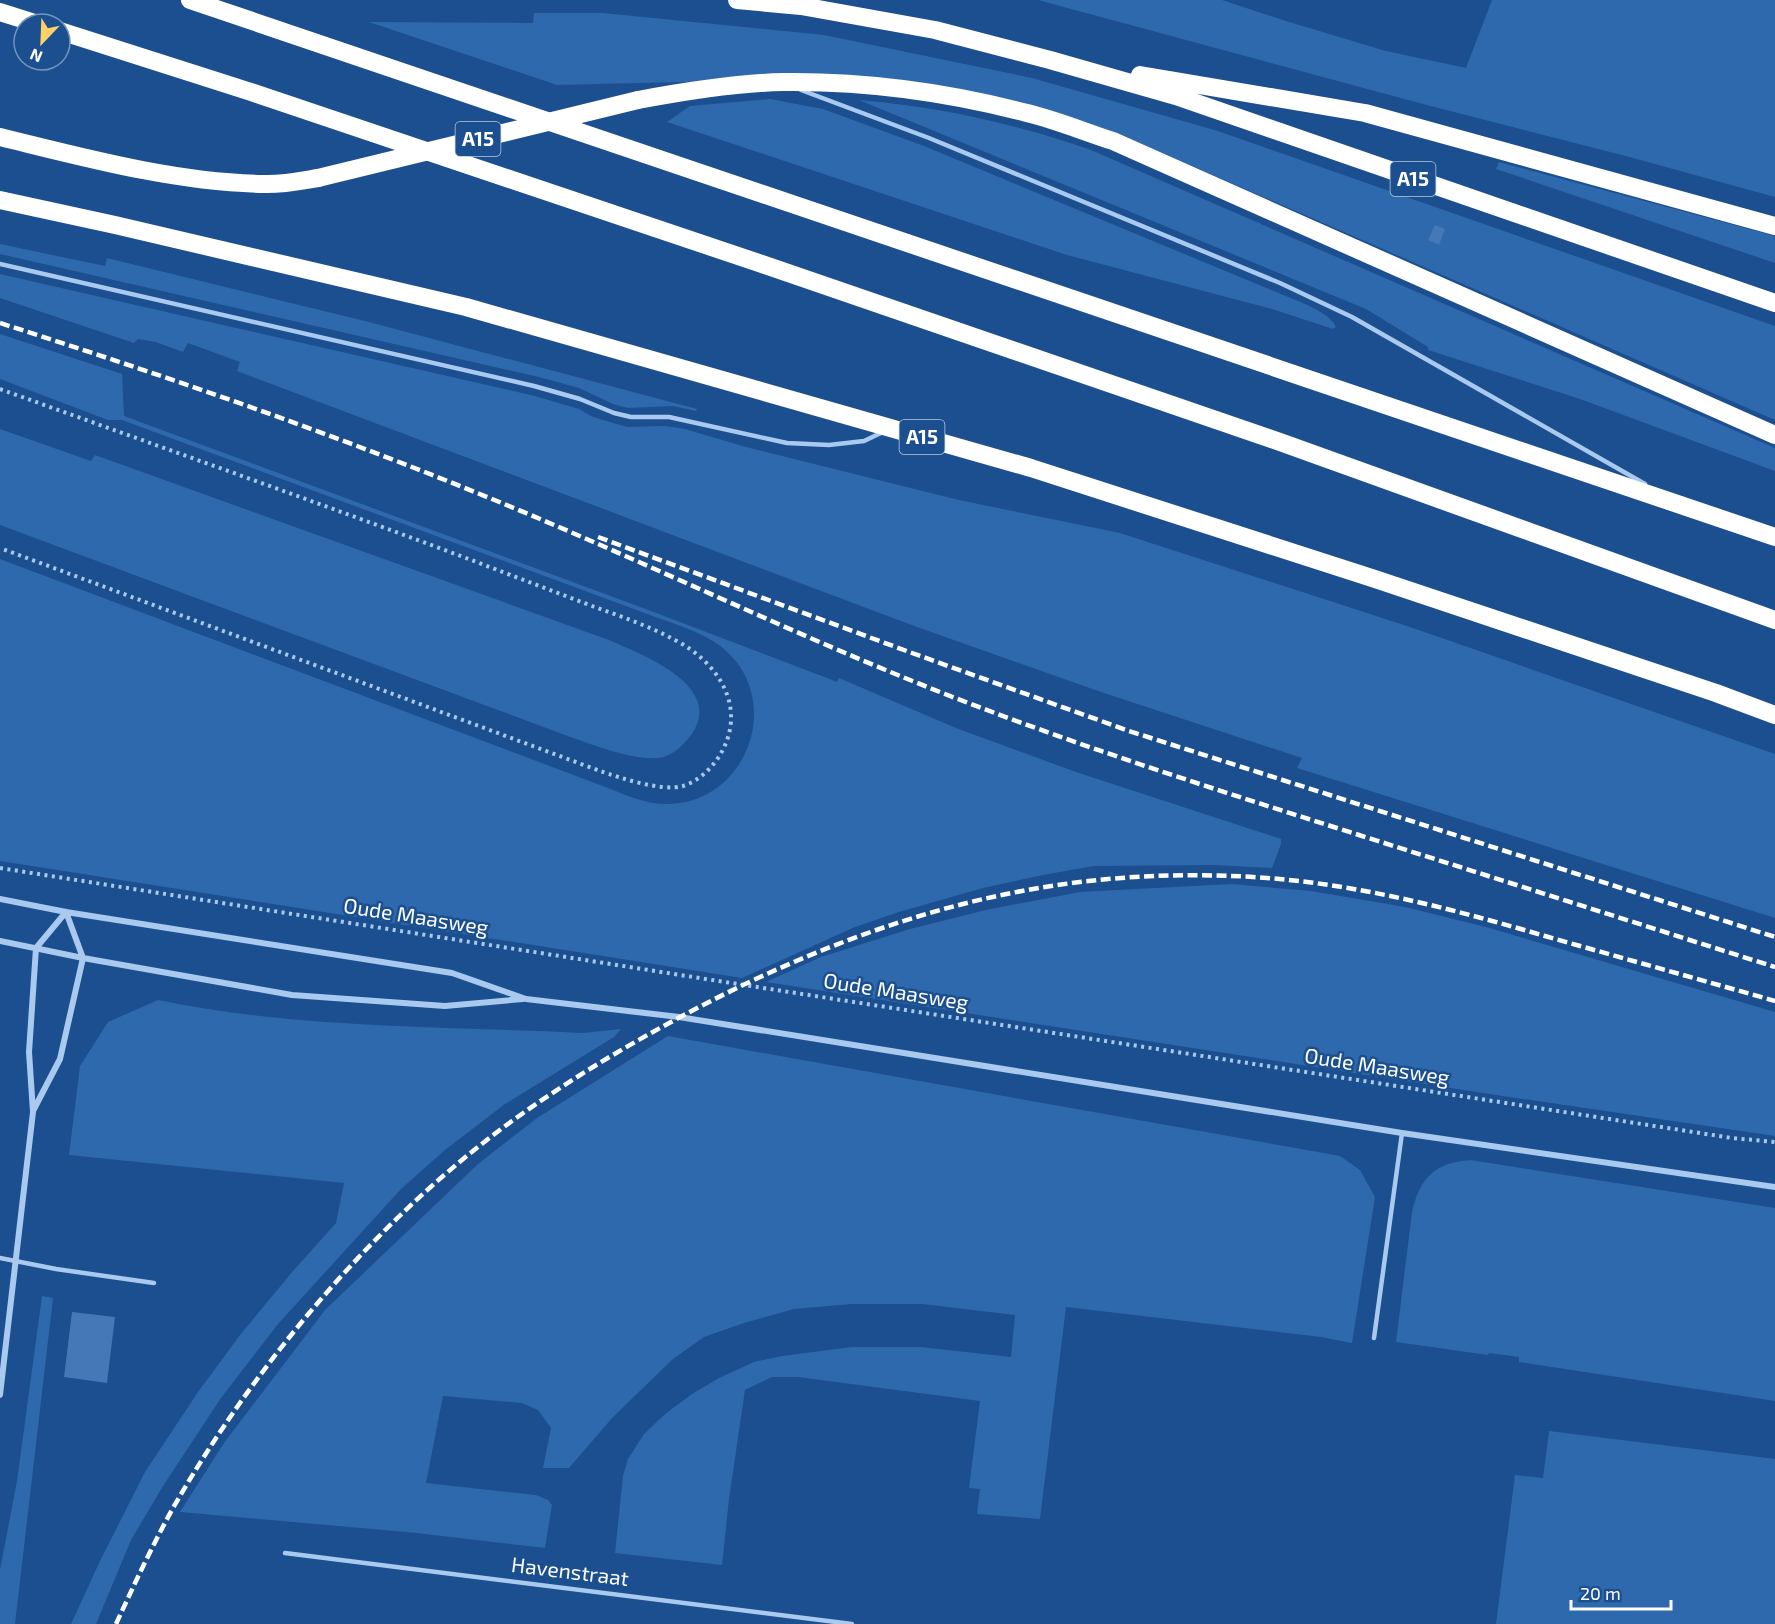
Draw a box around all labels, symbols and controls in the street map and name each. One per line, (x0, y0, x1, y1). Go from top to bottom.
north arrow (12, 12, 72, 72)
text: N (27, 45, 45, 67)
road number: A15 (456, 122, 500, 156)
road number: A15 (1390, 162, 1436, 196)
road number: A15 (900, 420, 944, 454)
street label: Oude Maasweg (342, 892, 491, 939)
street label: Oude Maasweg (822, 967, 971, 1014)
street label: Oude Maasweg (1303, 1042, 1452, 1089)
street label: Havenstraat (510, 1551, 630, 1590)
scale bar (1571, 1573, 1672, 1611)
text: 20 m (1580, 1582, 1621, 1604)

